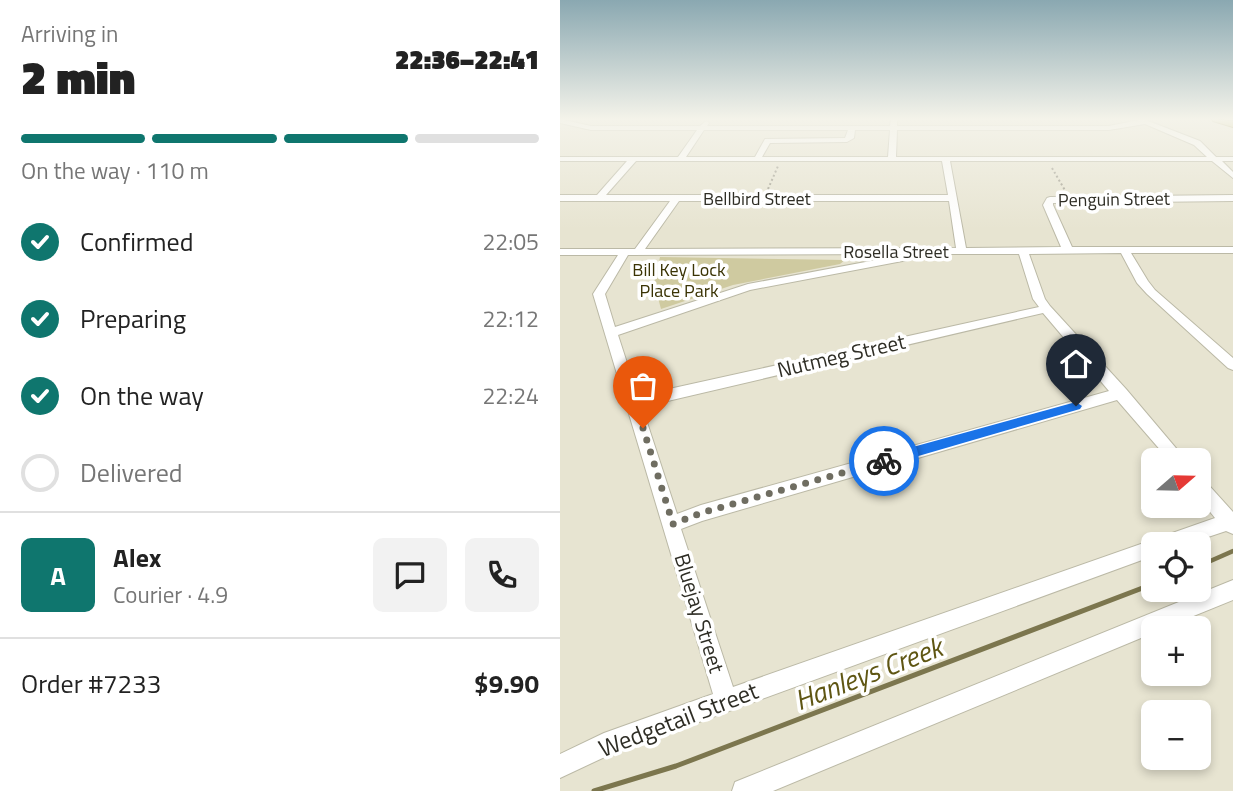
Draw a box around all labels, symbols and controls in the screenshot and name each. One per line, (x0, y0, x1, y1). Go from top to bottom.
text: Arriving in (21, 16, 118, 51)
text: 22:36–22:41 (395, 40, 539, 79)
text: 2 min (21, 42, 135, 112)
text: On the way · 110 m (21, 153, 209, 188)
street label: Bellbird Street (703, 185, 812, 212)
street label: Penguin Street (1058, 185, 1171, 213)
text: Confirmed (80, 222, 194, 261)
icon: check (21, 223, 59, 261)
text: 22:05 (482, 224, 539, 259)
street label: Rosella Street (843, 238, 949, 265)
park label: Bill Key Lock Place Park (632, 256, 726, 304)
text: Preparing (80, 299, 186, 338)
icon: check (21, 300, 59, 338)
text: 22:12 (482, 301, 539, 336)
street label: Nutmeg Street (774, 325, 909, 385)
pin (1046, 334, 1106, 406)
icon: home (1057, 345, 1095, 383)
pin (613, 356, 673, 428)
icon: bag (624, 367, 662, 405)
text: On the way (80, 376, 204, 415)
icon: check (21, 377, 59, 415)
text: 22:24 (482, 378, 539, 413)
courier (849, 426, 919, 496)
icon: bike (865, 442, 903, 480)
north arrow (1141, 448, 1211, 518)
map controls (1141, 448, 1211, 770)
text: Delivered (80, 453, 183, 492)
button: locate (1141, 532, 1211, 602)
text: Alex (113, 538, 161, 577)
button: chat (373, 538, 447, 612)
button: phone (465, 538, 539, 612)
street label: Bluejay Street (667, 549, 734, 677)
text: A (50, 556, 66, 595)
text: Courier · 4.9 (113, 577, 228, 612)
button: + (1141, 616, 1211, 686)
water label: Hanleys Creek (788, 624, 952, 721)
text: Order #7233 (21, 664, 161, 703)
text: $9.90 (474, 664, 539, 703)
street label: Wedgetail Street (593, 672, 764, 766)
button: − (1141, 700, 1211, 770)

